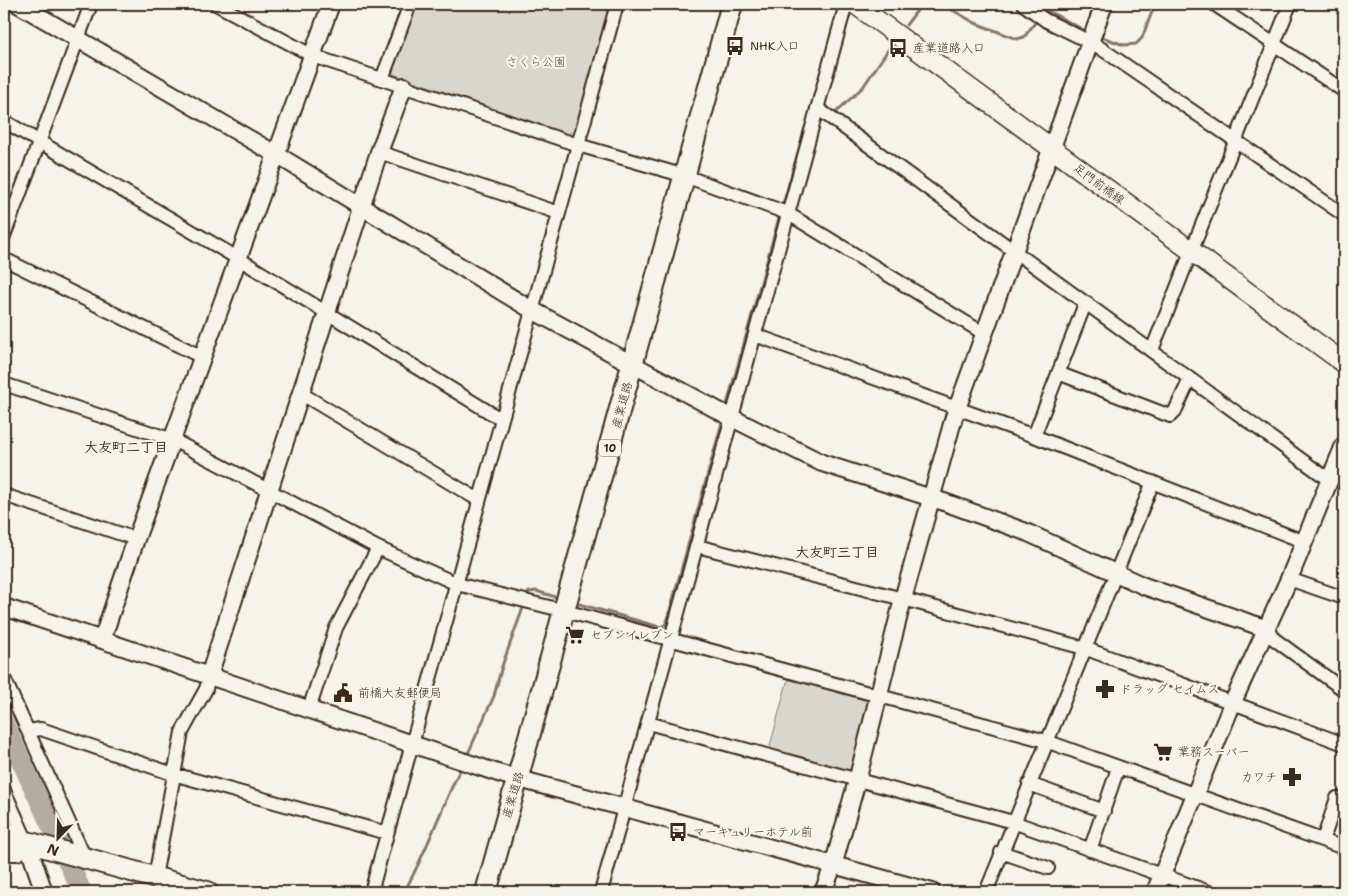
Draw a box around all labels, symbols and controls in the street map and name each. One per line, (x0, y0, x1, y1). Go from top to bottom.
bus stop icon: NHK入口 (724, 35, 746, 57)
bus stop icon: 産業道路入口 (887, 37, 909, 59)
place label: NHK入口 (750, 38, 800, 54)
place label: 産業道路入口 (913, 40, 985, 56)
park label: さくら公園 (506, 54, 566, 70)
street label: 足門前橋線 (1070, 160, 1128, 208)
street label: 産業道路 (608, 380, 636, 430)
district label: 大友町二丁目 (84, 438, 168, 456)
road number: 10 (599, 439, 621, 456)
district label: 大友町三丁目 (795, 543, 879, 561)
supermarket icon: セブンイレブン (564, 624, 586, 646)
place label: セブンイレブン (590, 627, 674, 643)
pharmacy icon: ドラッグ セイムス (1094, 678, 1116, 700)
place label: ドラッグ セイムス (1120, 681, 1220, 697)
public building icon: 前橋大友郵便局 (332, 682, 354, 704)
place label: 前橋大友郵便局 (358, 685, 442, 701)
supermarket icon: 業務スーパー (1152, 741, 1174, 763)
place label: 業務スーパー (1178, 744, 1250, 760)
pharmacy icon: カワチ (1281, 766, 1303, 788)
place label: カワチ (1241, 769, 1277, 785)
street label: 産業道路 (499, 770, 527, 820)
north arrow (32, 814, 82, 864)
bus stop icon: マーキュリーホテル前 (667, 821, 689, 843)
place label: マーキュリーホテル前 (693, 824, 813, 840)
text: N (44, 840, 62, 860)

